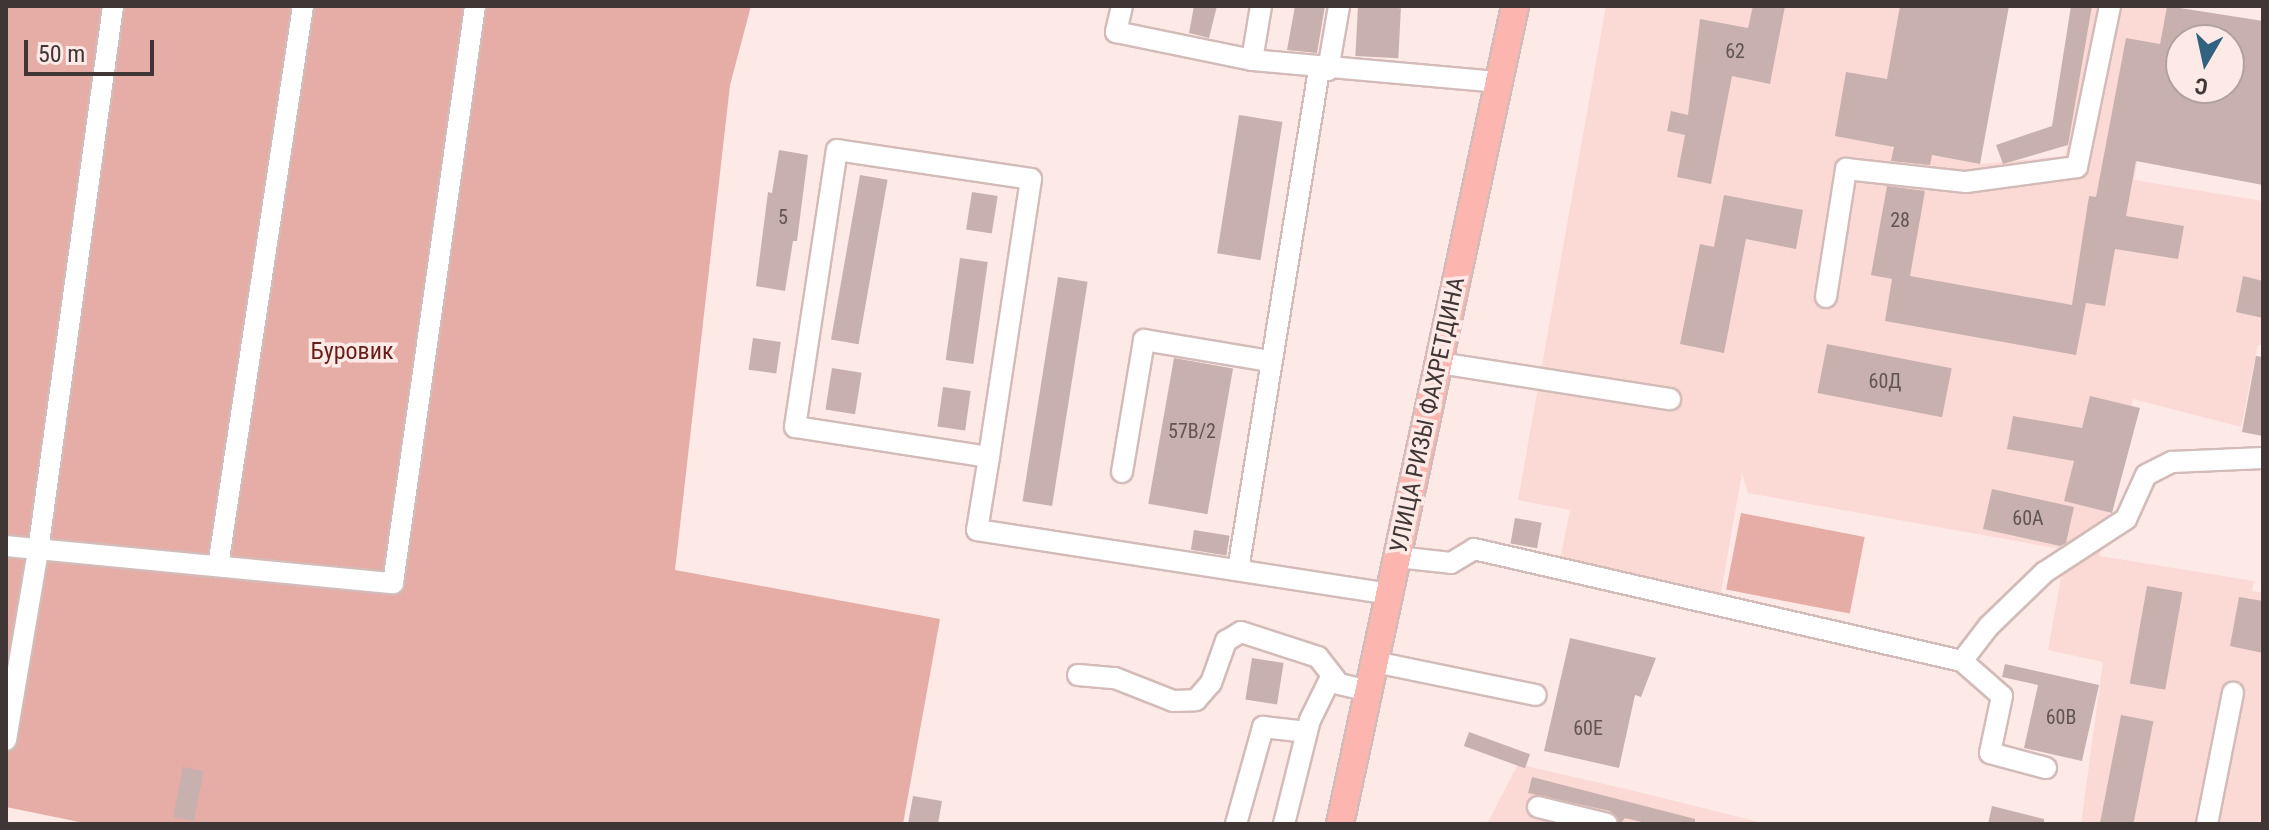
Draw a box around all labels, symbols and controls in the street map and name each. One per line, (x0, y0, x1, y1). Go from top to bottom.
scale bar (28, 24, 158, 74)
north arrow (2165, 24, 2245, 104)
house number: 62 (1725, 39, 1745, 63)
text: 50 m (38, 40, 85, 68)
text: С (2193, 73, 2210, 100)
house number: 5 (778, 205, 788, 229)
house number: 28 (1890, 208, 1910, 232)
street label: УЛИЦА РИЗЫ ФАХРЕТДИНА (1385, 274, 1471, 556)
park label: Буровик (311, 338, 393, 366)
house number: 60Д (1869, 369, 1901, 393)
house number: 57В/2 (1168, 419, 1216, 443)
house number: 60А (2012, 506, 2044, 530)
house number: 60В (2046, 705, 2076, 729)
house number: 60Е (1573, 716, 1603, 740)

